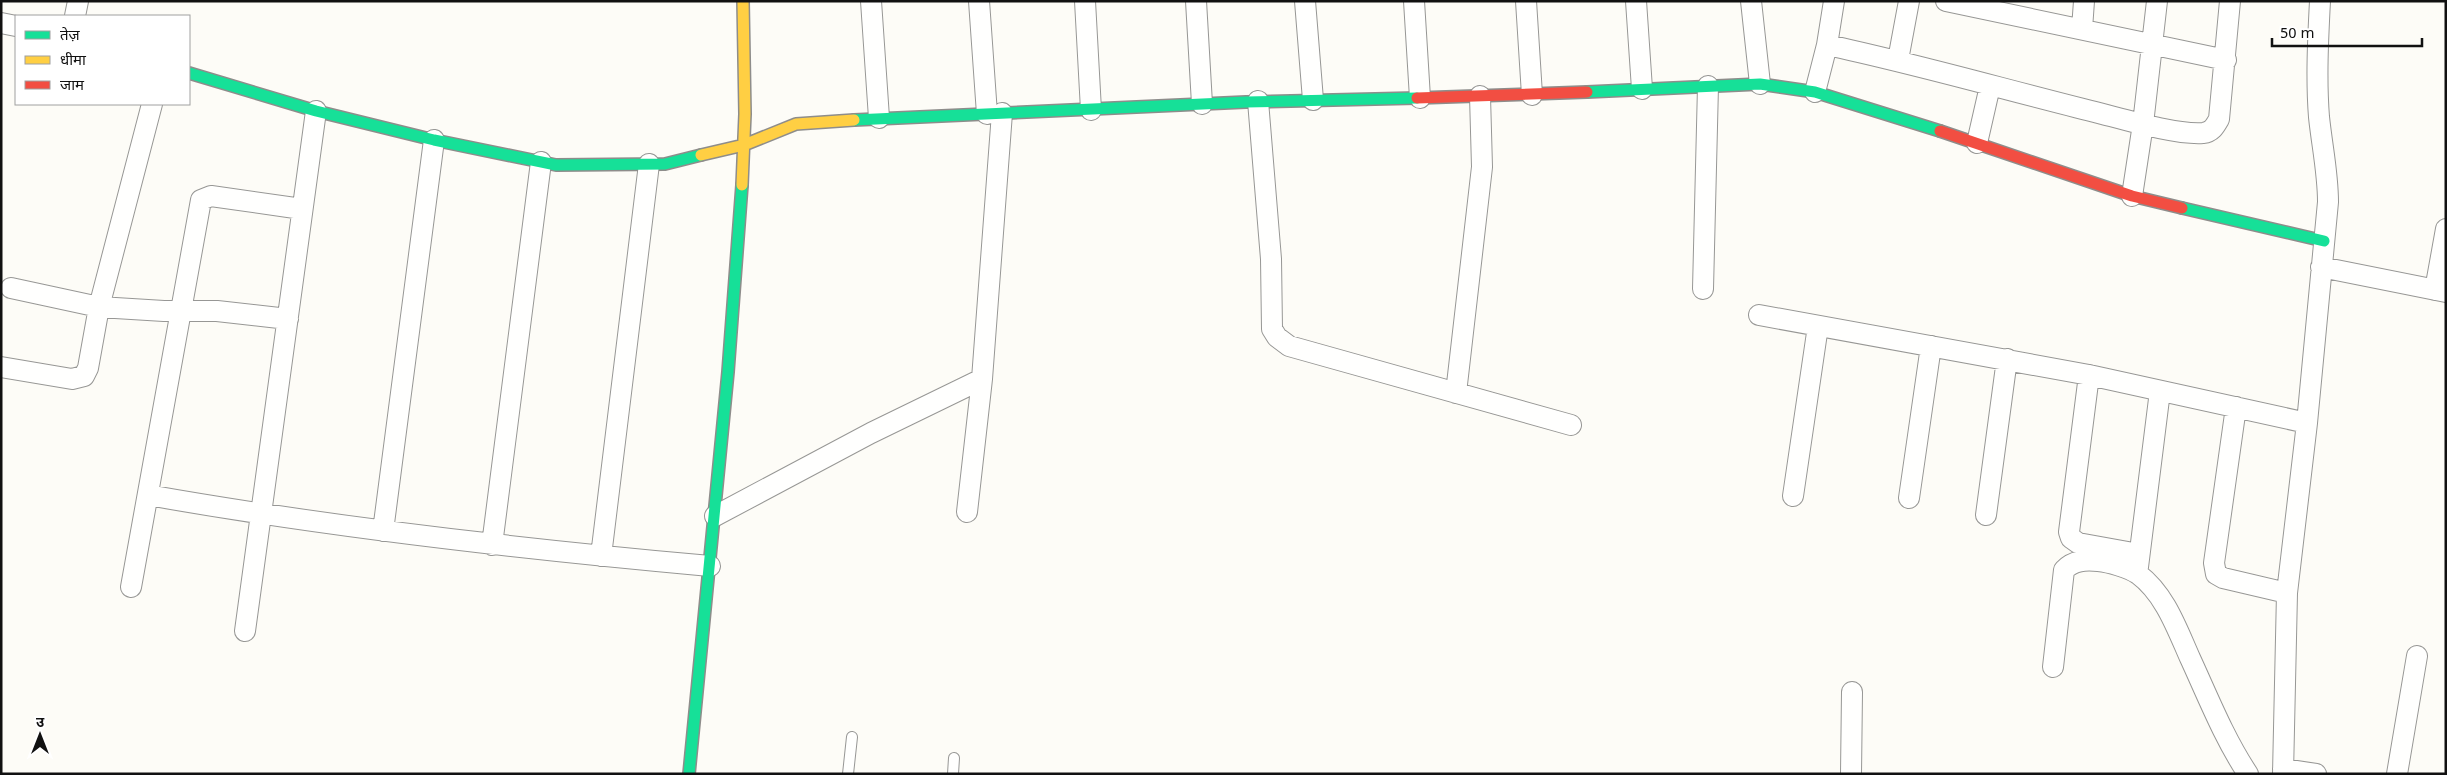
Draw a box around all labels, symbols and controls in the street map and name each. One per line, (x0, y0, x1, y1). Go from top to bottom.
legend (15, 15, 190, 105)
scale bar (2272, 15, 2422, 47)
text: 50 m (2280, 25, 2314, 44)
text: तेज़ (60, 26, 81, 46)
text: धीमा (60, 52, 87, 71)
text: जाम (60, 77, 85, 96)
north arrow (15, 710, 65, 760)
text: उ (36, 714, 45, 733)

